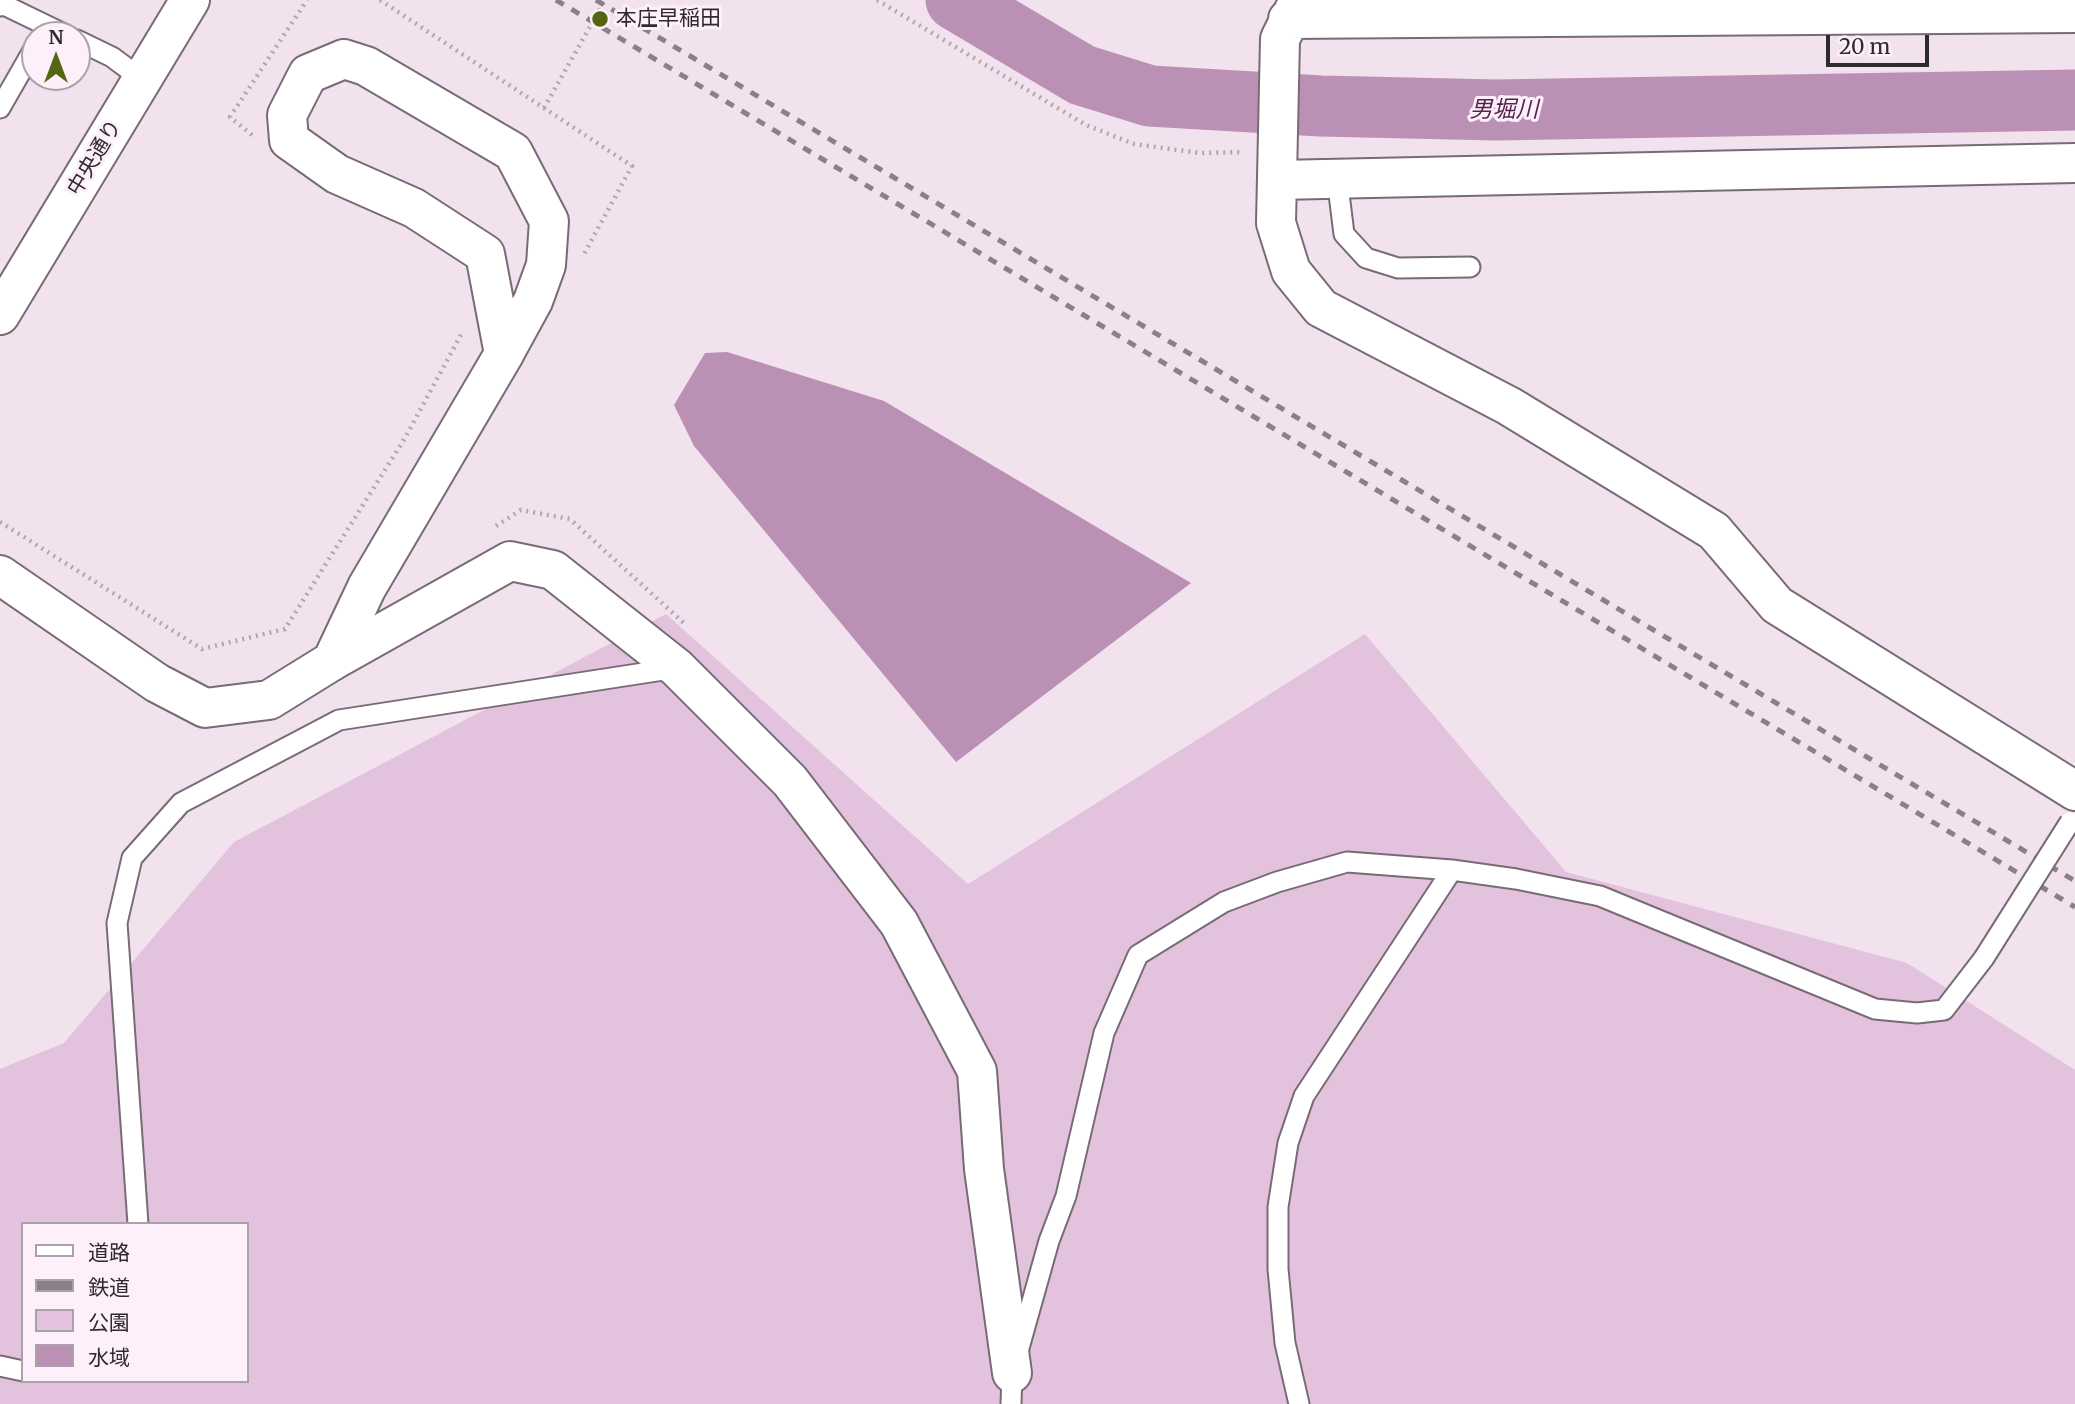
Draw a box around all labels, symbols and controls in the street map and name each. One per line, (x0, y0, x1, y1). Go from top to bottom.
place label: 本庄早稲田 (616, 6, 721, 32)
marker: 本庄早稲田 (590, 9, 610, 29)
north arrow (21, 21, 91, 91)
scale bar (1830, 21, 1933, 65)
text: N (48, 25, 64, 49)
text: 20 m (1839, 33, 1890, 60)
water label: 男堀川 (1470, 96, 1538, 124)
street label: 中央通り (63, 116, 127, 200)
legend (21, 1222, 248, 1383)
text: 道路 (88, 1239, 130, 1266)
text: 鉄道 (88, 1274, 130, 1301)
text: 公園 (88, 1309, 130, 1336)
text: 水域 (88, 1344, 130, 1371)

